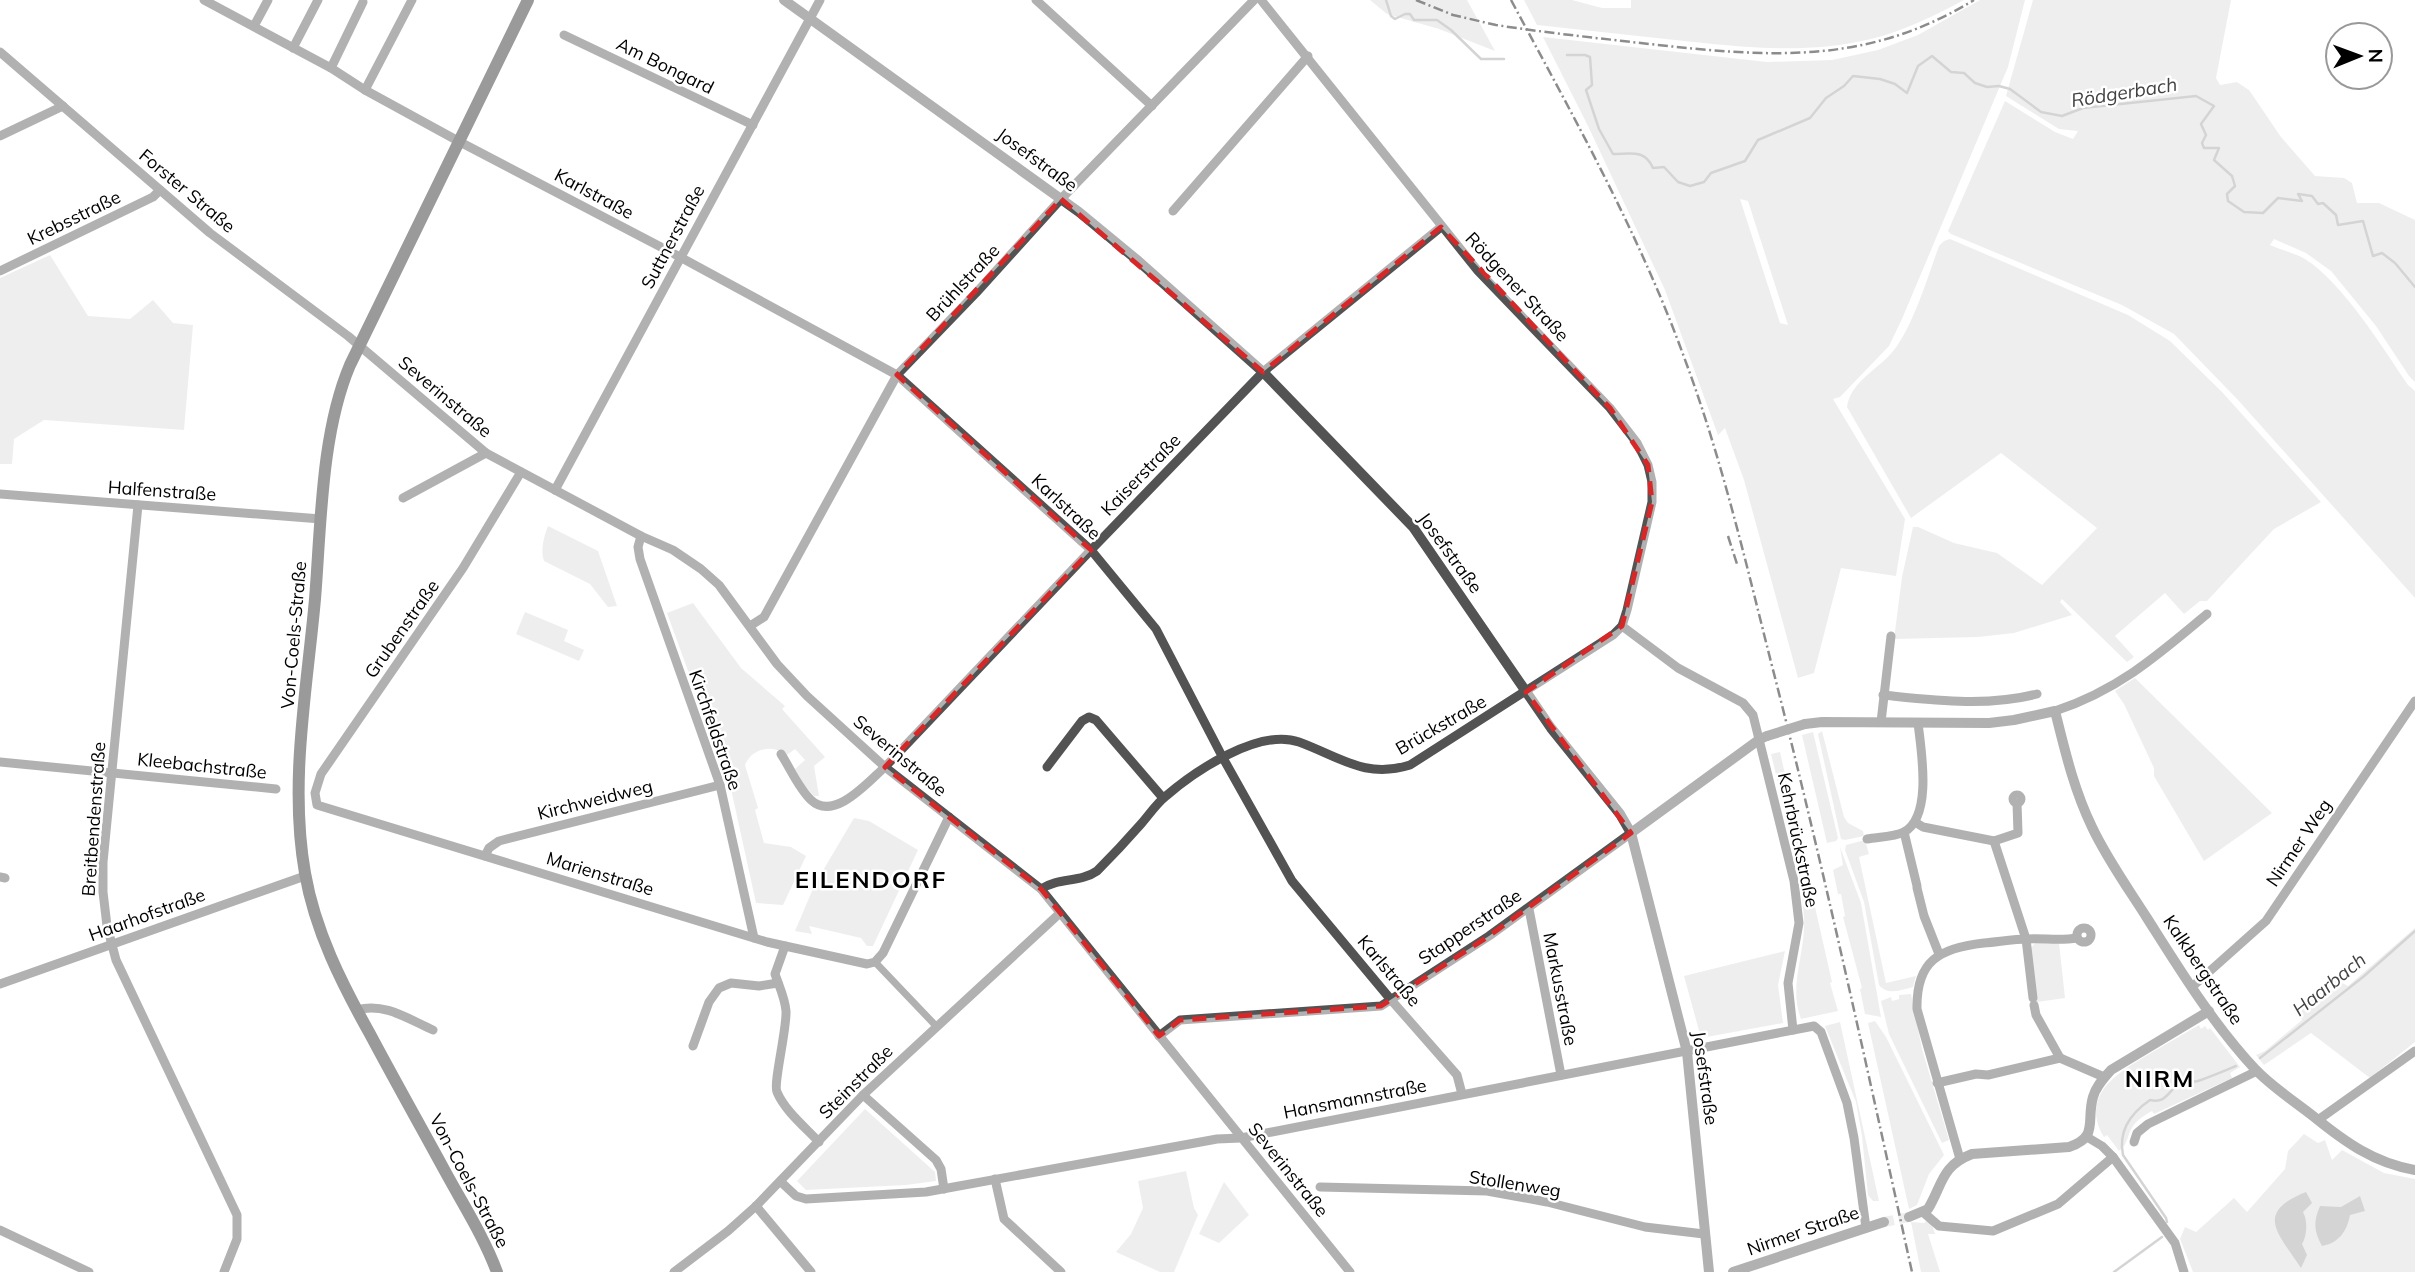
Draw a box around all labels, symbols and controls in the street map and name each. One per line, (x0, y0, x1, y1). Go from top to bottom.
north arrow (2324, 21, 2394, 91)
street label: Am Bongard (613, 32, 718, 99)
text: N (2364, 48, 2388, 63)
water label: Rödgerbach (2069, 72, 2179, 112)
street label: Josefstraße (992, 123, 1082, 197)
street label: Forster Straße (135, 144, 240, 238)
street label: Karlstraße (551, 163, 638, 224)
street label: Suttnerstraße (636, 181, 710, 293)
street label: Krebsstraße (23, 185, 124, 250)
street label: Rödgener Straße (1461, 227, 1574, 346)
street label: Brühlstraße (921, 239, 1004, 326)
street label: Severinstraße (394, 351, 497, 442)
street label: Kaiserstraße (1096, 429, 1185, 520)
street label: Karlstraße (1027, 469, 1106, 545)
street label: Halfenstraße (107, 475, 217, 506)
street label: Josefstraße (1413, 508, 1487, 598)
street label: Von-Coels-Straße (276, 560, 311, 710)
street label: Grubenstraße (359, 575, 444, 682)
street label: Kirchfeldstraße (684, 667, 747, 793)
street label: Brückstraße (1391, 689, 1490, 760)
street label: Severinstraße (849, 710, 952, 801)
street label: Breitbendenstraße (77, 741, 110, 897)
street label: Kleebachstraße (136, 747, 268, 784)
street label: Kehrbrückstraße (1773, 770, 1824, 909)
street label: Kirchweidweg (535, 774, 655, 825)
street label: Nirmer Weg (2261, 795, 2336, 891)
street label: Marienstraße (544, 846, 657, 901)
district label: EILENDORF (795, 864, 947, 894)
street label: Haarhofstraße (85, 883, 208, 946)
street label: Stapperstraße (1414, 884, 1526, 970)
street label: Kalkbergstraße (2158, 911, 2249, 1029)
street label: Karlstraße (1353, 930, 1426, 1011)
street label: Markusstraße (1538, 930, 1583, 1048)
water label: Haarbach (2287, 947, 2371, 1021)
street label: Josefstraße (1688, 1030, 1723, 1126)
street label: Steinstraße (814, 1040, 898, 1124)
district label: NIRM (2125, 1063, 2195, 1093)
street label: Hansmannstraße (1281, 1073, 1428, 1124)
street label: Von-Coels-Straße (424, 1110, 514, 1252)
street label: Severinstraße (1243, 1118, 1334, 1222)
street label: Stollenweg (1468, 1165, 1563, 1202)
street label: Nirmer Straße (1744, 1201, 1862, 1260)

